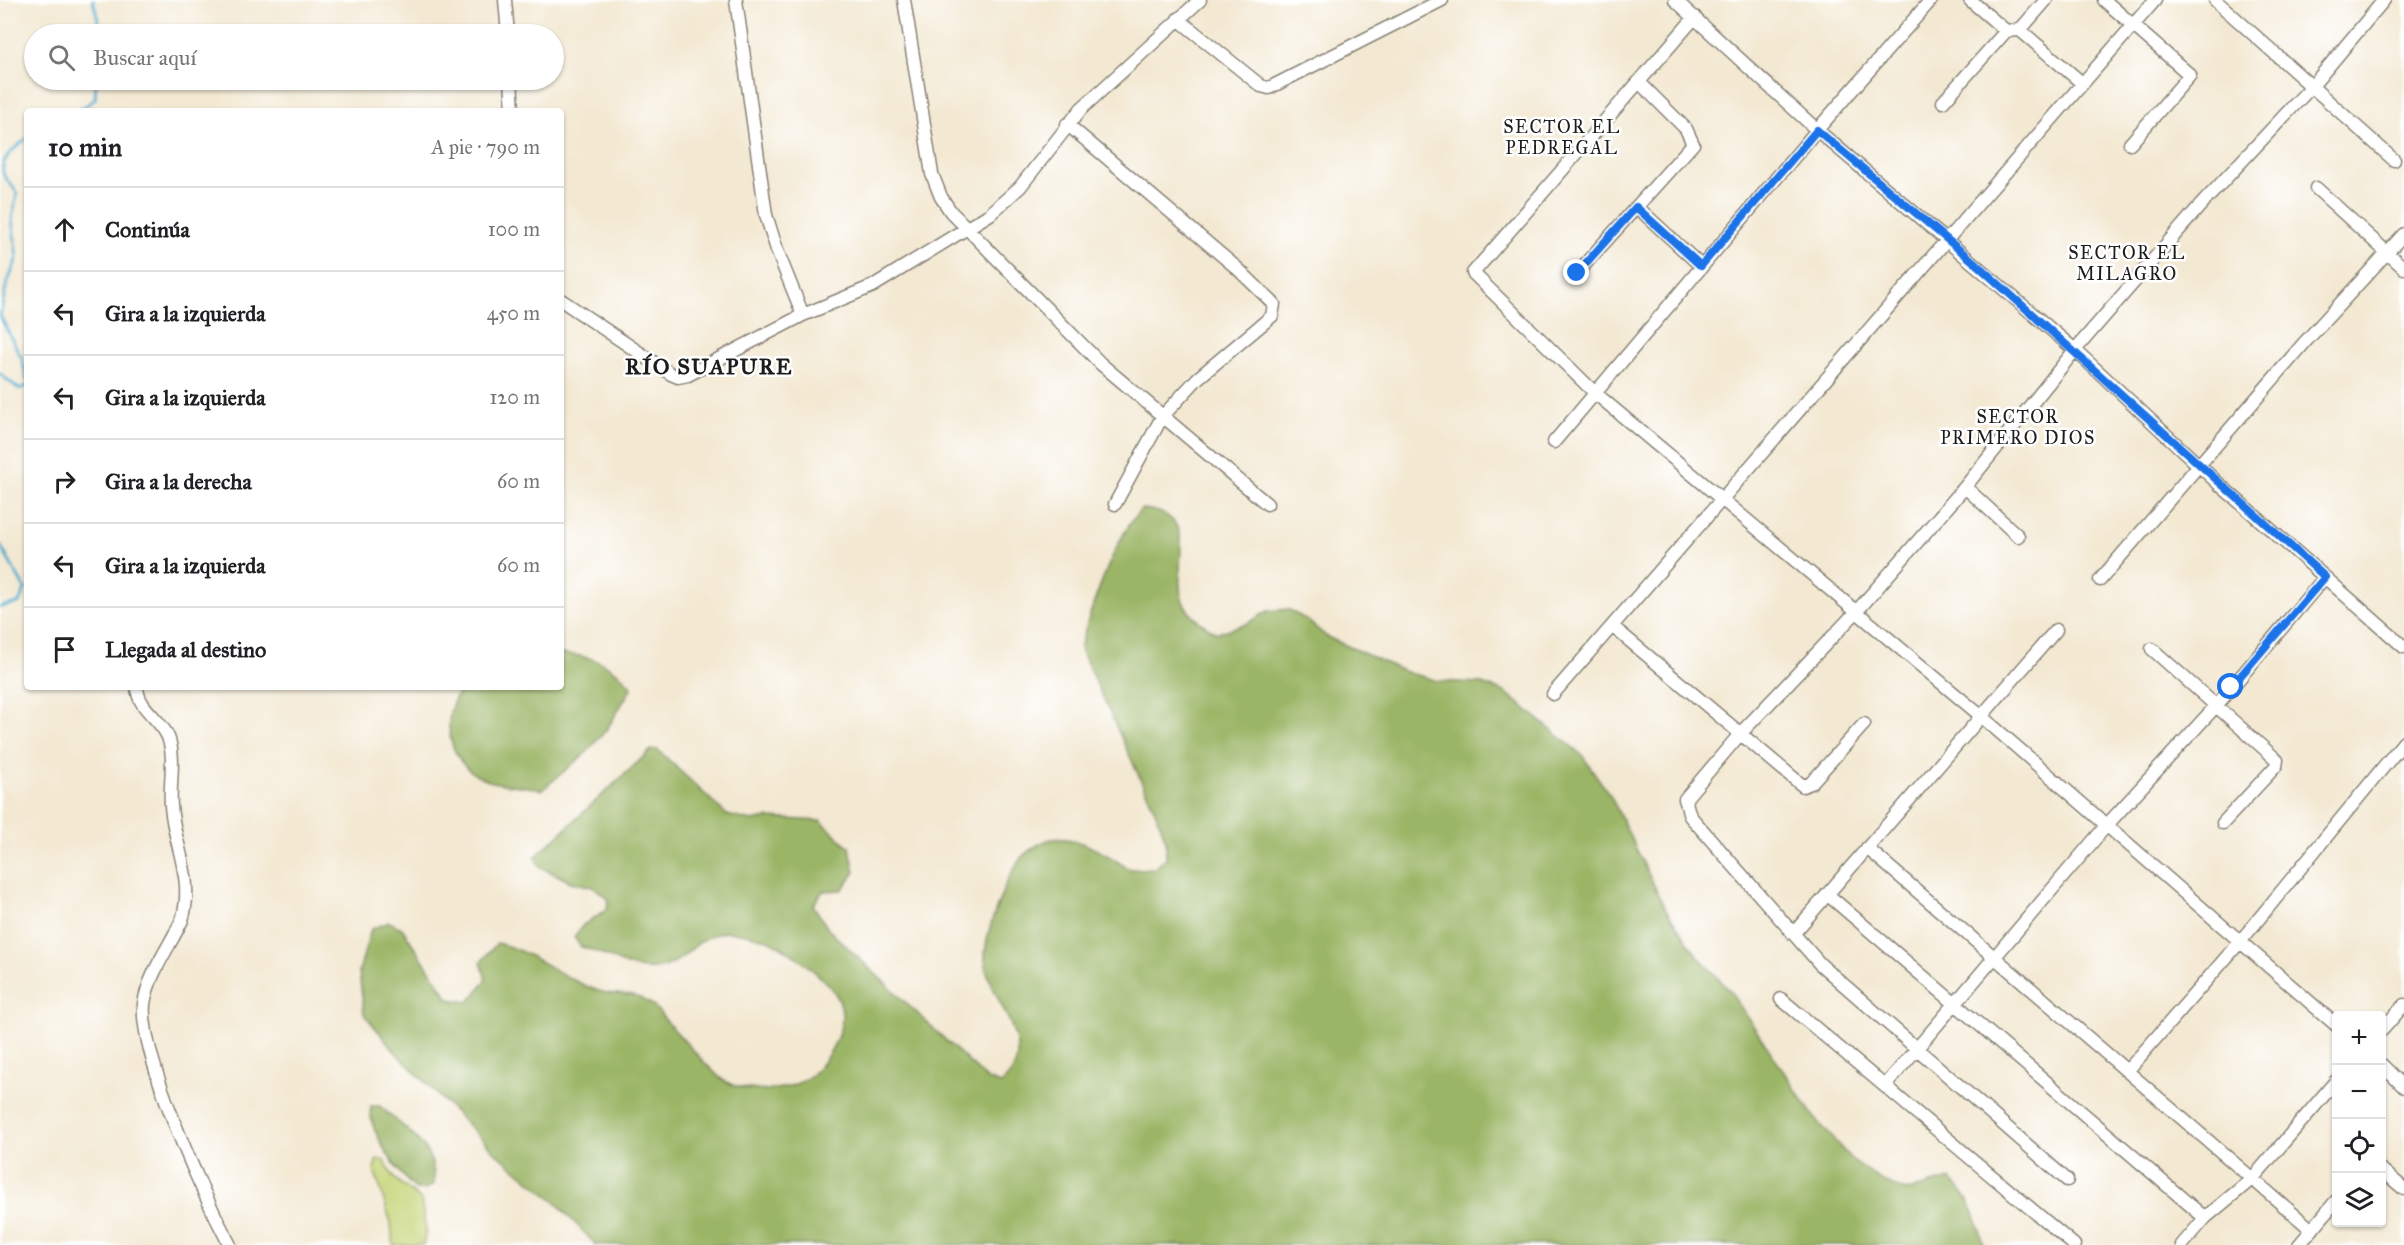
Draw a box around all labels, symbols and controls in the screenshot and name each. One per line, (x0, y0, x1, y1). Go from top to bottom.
search box (24, 24, 564, 90)
icon: search (45, 41, 78, 74)
text: Buscar aquí (93, 44, 196, 71)
district label: SECTOR EL PEDREGAL (1503, 116, 1621, 159)
text: 10 min (48, 131, 122, 163)
text: A pie · 790 m (431, 135, 540, 159)
icon: ahead (48, 213, 81, 246)
text: Continúa (105, 216, 190, 243)
text: 100 m (488, 217, 540, 241)
district label: SECTOR EL MILAGRO (2068, 242, 2186, 285)
route end (1563, 259, 1589, 285)
icon: left (48, 297, 81, 330)
text: Gira a la izquierda (105, 300, 266, 327)
text: 450 m (487, 301, 540, 325)
district label: RÍO SUAPURE (625, 353, 793, 380)
icon: left (48, 381, 81, 414)
text: Gira a la izquierda (105, 384, 266, 411)
text: 120 m (489, 385, 540, 409)
district label: SECTOR PRIMERO DIOS (1940, 406, 2096, 449)
icon: right (48, 465, 81, 498)
text: Gira a la derecha (105, 468, 252, 495)
text: 60 m (497, 469, 540, 493)
icon: left (48, 549, 81, 582)
text: Gira a la izquierda (105, 552, 266, 579)
text: 60 m (497, 553, 540, 577)
icon: arrive (48, 633, 81, 666)
text: Llegada al destino (105, 636, 266, 663)
route start (2217, 673, 2243, 699)
map controls (2332, 1011, 2386, 1227)
button: + (2332, 1011, 2386, 1065)
button: − (2332, 1065, 2386, 1119)
button: locate (2332, 1119, 2386, 1173)
button: layers (2332, 1173, 2386, 1227)

